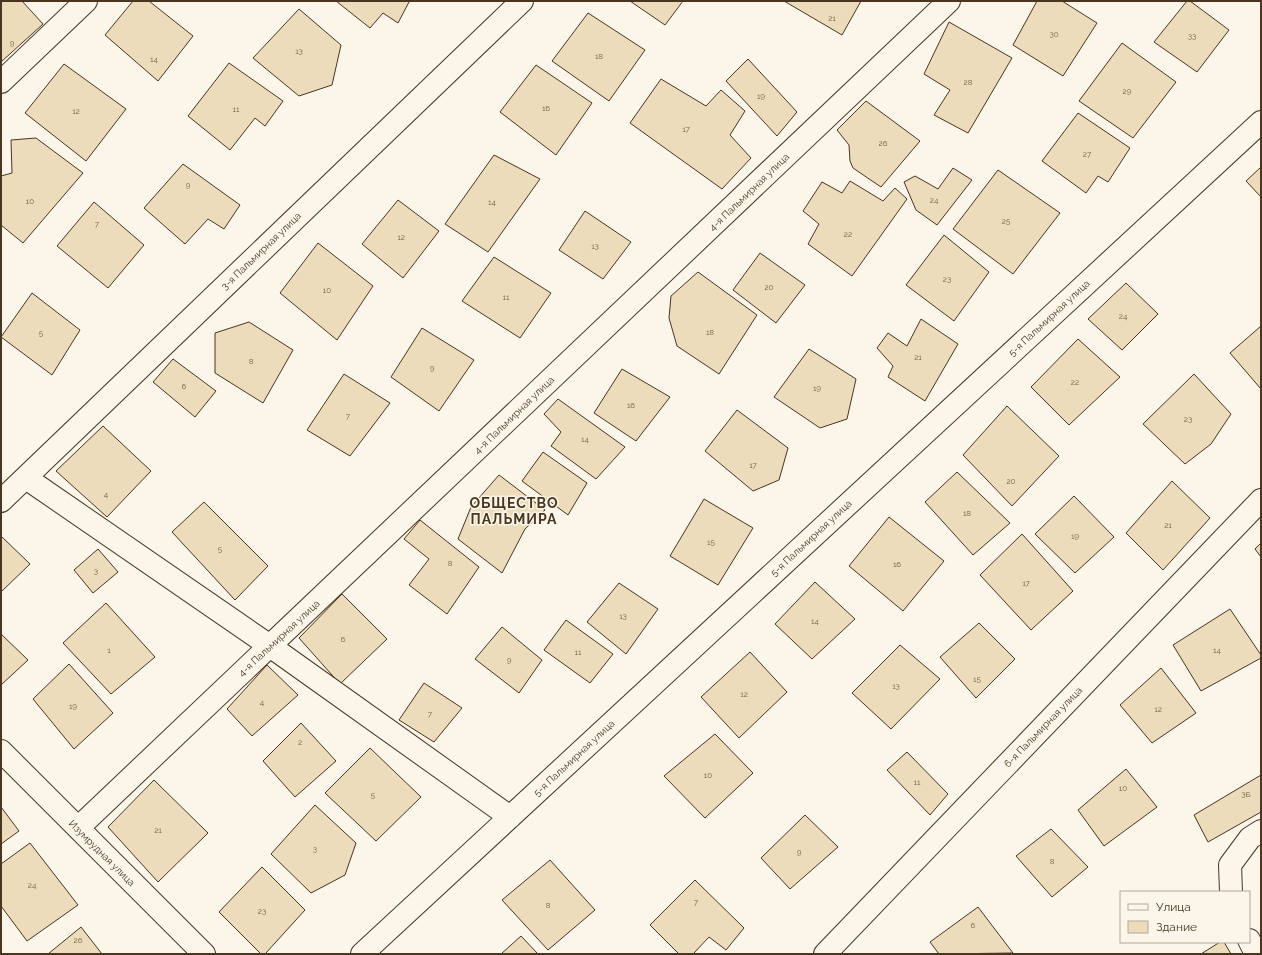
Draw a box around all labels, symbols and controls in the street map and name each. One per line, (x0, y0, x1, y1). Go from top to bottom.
house number: 21 (828, 13, 836, 23)
house number: 30 (1049, 29, 1059, 39)
house number: 33 (1188, 31, 1196, 41)
house number: 9 (10, 38, 15, 48)
house number: 13 (295, 46, 303, 56)
house number: 18 (595, 51, 603, 61)
house number: 14 (150, 54, 159, 64)
house number: 28 (964, 77, 973, 87)
house number: 29 (1123, 86, 1132, 96)
house number: 19 (757, 91, 765, 101)
house number: 16 (542, 103, 550, 113)
house number: 11 (233, 104, 240, 114)
house number: 12 (72, 106, 80, 116)
house number: 17 (682, 124, 691, 134)
house number: 26 (879, 138, 888, 148)
house number: 27 (1083, 149, 1092, 159)
street label: 4-я Пальмирная улица (707, 151, 791, 233)
house number: 9 (186, 180, 191, 190)
house number: 24 (930, 195, 939, 205)
house number: 10 (26, 196, 34, 206)
house number: 14 (488, 197, 497, 207)
street label: 3-я Пальмирная улица (219, 210, 303, 292)
house number: 25 (1002, 216, 1011, 226)
house number: 7 (95, 219, 100, 229)
house number: 22 (844, 229, 852, 239)
house number: 12 (397, 232, 405, 242)
house number: 13 (591, 241, 599, 251)
house number: 23 (943, 274, 951, 284)
street label: 5-я Пальмирная улица (1006, 278, 1092, 358)
house number: 20 (764, 282, 774, 292)
house number: 10 (323, 285, 331, 295)
house number: 11 (503, 292, 510, 302)
house number: 24 (1119, 311, 1128, 321)
house number: 18 (706, 327, 714, 337)
house number: 5 (39, 328, 44, 338)
house number: 21 (914, 352, 922, 362)
house number: 8 (249, 356, 254, 366)
house number: 9 (430, 363, 435, 373)
street label: 4-я Пальмирная улица (472, 374, 556, 456)
house number: 22 (1071, 377, 1079, 387)
house number: 6 (182, 381, 187, 391)
house number: 19 (813, 383, 821, 393)
house number: 16 (627, 400, 635, 410)
house number: 7 (346, 411, 351, 421)
house number: 23 (1184, 414, 1192, 424)
house number: 14 (581, 434, 590, 444)
house number: 17 (749, 460, 758, 470)
house number: 20 (1006, 476, 1016, 486)
house number: 4 (104, 489, 109, 499)
district label: ОБЩЕСТВО ПАЛЬМИРА (469, 495, 559, 527)
street label: 5-я Пальмирная улица (768, 498, 854, 578)
house number: 18 (963, 508, 971, 518)
house number: 21 (1164, 520, 1172, 530)
house number: 19 (1071, 531, 1079, 541)
house number: 15 (707, 537, 716, 547)
house number: 5 (218, 544, 223, 554)
house number: 8 (448, 558, 453, 568)
house number: 16 (893, 559, 901, 569)
house number: 3 (94, 566, 98, 576)
house number: 17 (1022, 578, 1031, 588)
street label: 4-я Пальмирная улица (236, 598, 322, 678)
house number: 13 (619, 611, 627, 621)
house number: 14 (811, 616, 820, 626)
house number: 6 (341, 634, 346, 644)
house number: 1 (107, 645, 111, 655)
house number: 14 (1213, 645, 1222, 655)
house number: 11 (575, 647, 582, 657)
house number: 9 (507, 655, 512, 665)
house number: 15 (973, 674, 982, 684)
house number: 13 (892, 681, 900, 691)
street label: 6-я Пальмирная улица (1002, 685, 1084, 769)
house number: 12 (740, 689, 748, 699)
house number: 4 (260, 697, 265, 707)
house number: 19 (69, 701, 77, 711)
house number: 12 (1154, 704, 1162, 714)
house number: 7 (428, 709, 433, 719)
street label: 5-я Пальмирная улица (531, 718, 617, 798)
house number: 2 (298, 737, 302, 747)
house number: 10 (704, 770, 712, 780)
house number: 11 (914, 777, 921, 787)
house number: 10 (1119, 783, 1127, 793)
house number: 3Б (1241, 789, 1251, 799)
house number: 5 (371, 790, 376, 800)
street label: Изумрудная улица (67, 818, 137, 888)
house number: 21 (154, 825, 162, 835)
house number: 3 (313, 844, 317, 854)
house number: 9 (797, 847, 802, 857)
house number: 8 (1050, 856, 1055, 866)
house number: 24 (28, 880, 37, 890)
legend (1120, 891, 1250, 943)
house number: 7 (694, 897, 699, 907)
house number: 8 (546, 900, 551, 910)
text: Улица (1156, 900, 1191, 914)
house number: 23 (258, 906, 266, 916)
house number: 6 (971, 920, 976, 930)
text: Здание (1156, 920, 1197, 934)
house number: 26 (74, 935, 83, 945)

